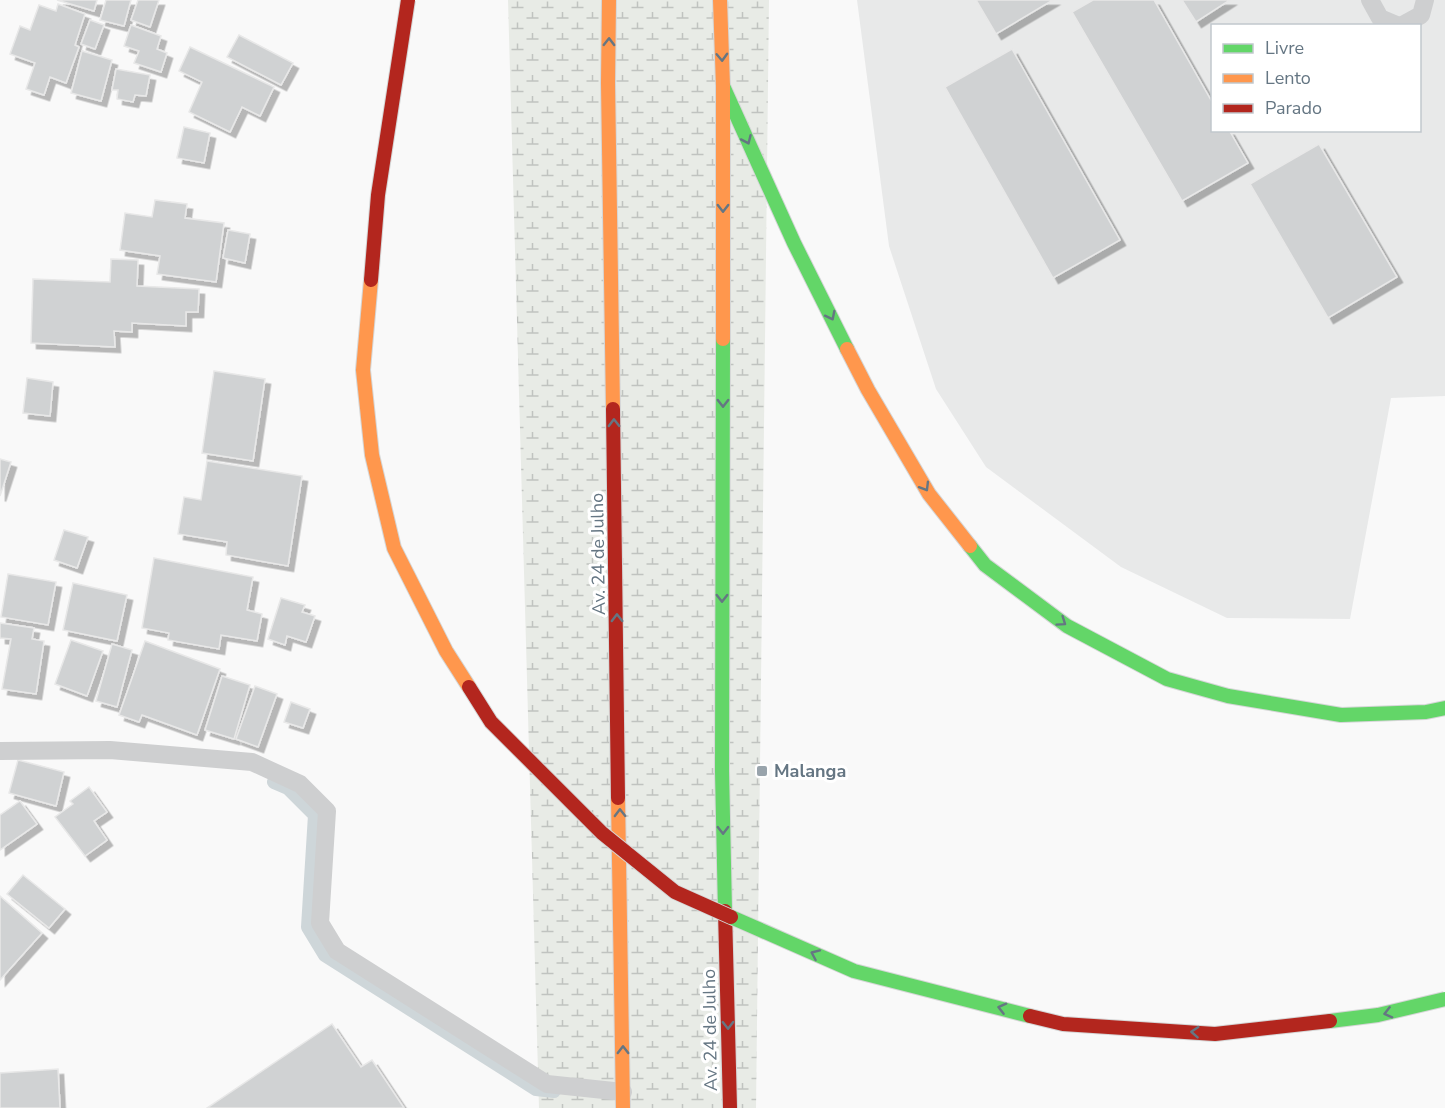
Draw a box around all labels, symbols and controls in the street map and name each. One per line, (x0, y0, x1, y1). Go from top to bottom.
legend (1211, 24, 1421, 132)
text: Livre (1265, 36, 1304, 60)
one-way arrow (603, 37, 615, 46)
one-way arrow (716, 53, 728, 62)
text: Lento (1265, 66, 1311, 90)
text: Parado (1265, 96, 1322, 120)
one-way arrow (740, 133, 752, 144)
one-way arrow (717, 203, 729, 212)
one-way arrow (823, 309, 835, 320)
one-way arrow (717, 398, 729, 407)
one-way arrow (608, 418, 620, 427)
one-way arrow (917, 481, 929, 491)
street label: Av. 24 de Julho (585, 493, 611, 615)
one-way arrow (716, 593, 728, 602)
one-way arrow (611, 613, 623, 622)
one-way arrow (1056, 615, 1067, 626)
place label: Malanga (774, 759, 846, 783)
marker: Malanga (755, 764, 769, 778)
one-way arrow (614, 808, 626, 817)
one-way arrow (717, 825, 730, 834)
one-way arrow (811, 949, 822, 961)
street label: Av. 24 de Julho (697, 969, 723, 1091)
one-way arrow (997, 1003, 1007, 1016)
one-way arrow (1383, 1005, 1393, 1018)
one-way arrow (722, 1020, 734, 1029)
one-way arrow (1190, 1026, 1199, 1039)
one-way arrow (617, 1045, 629, 1054)

